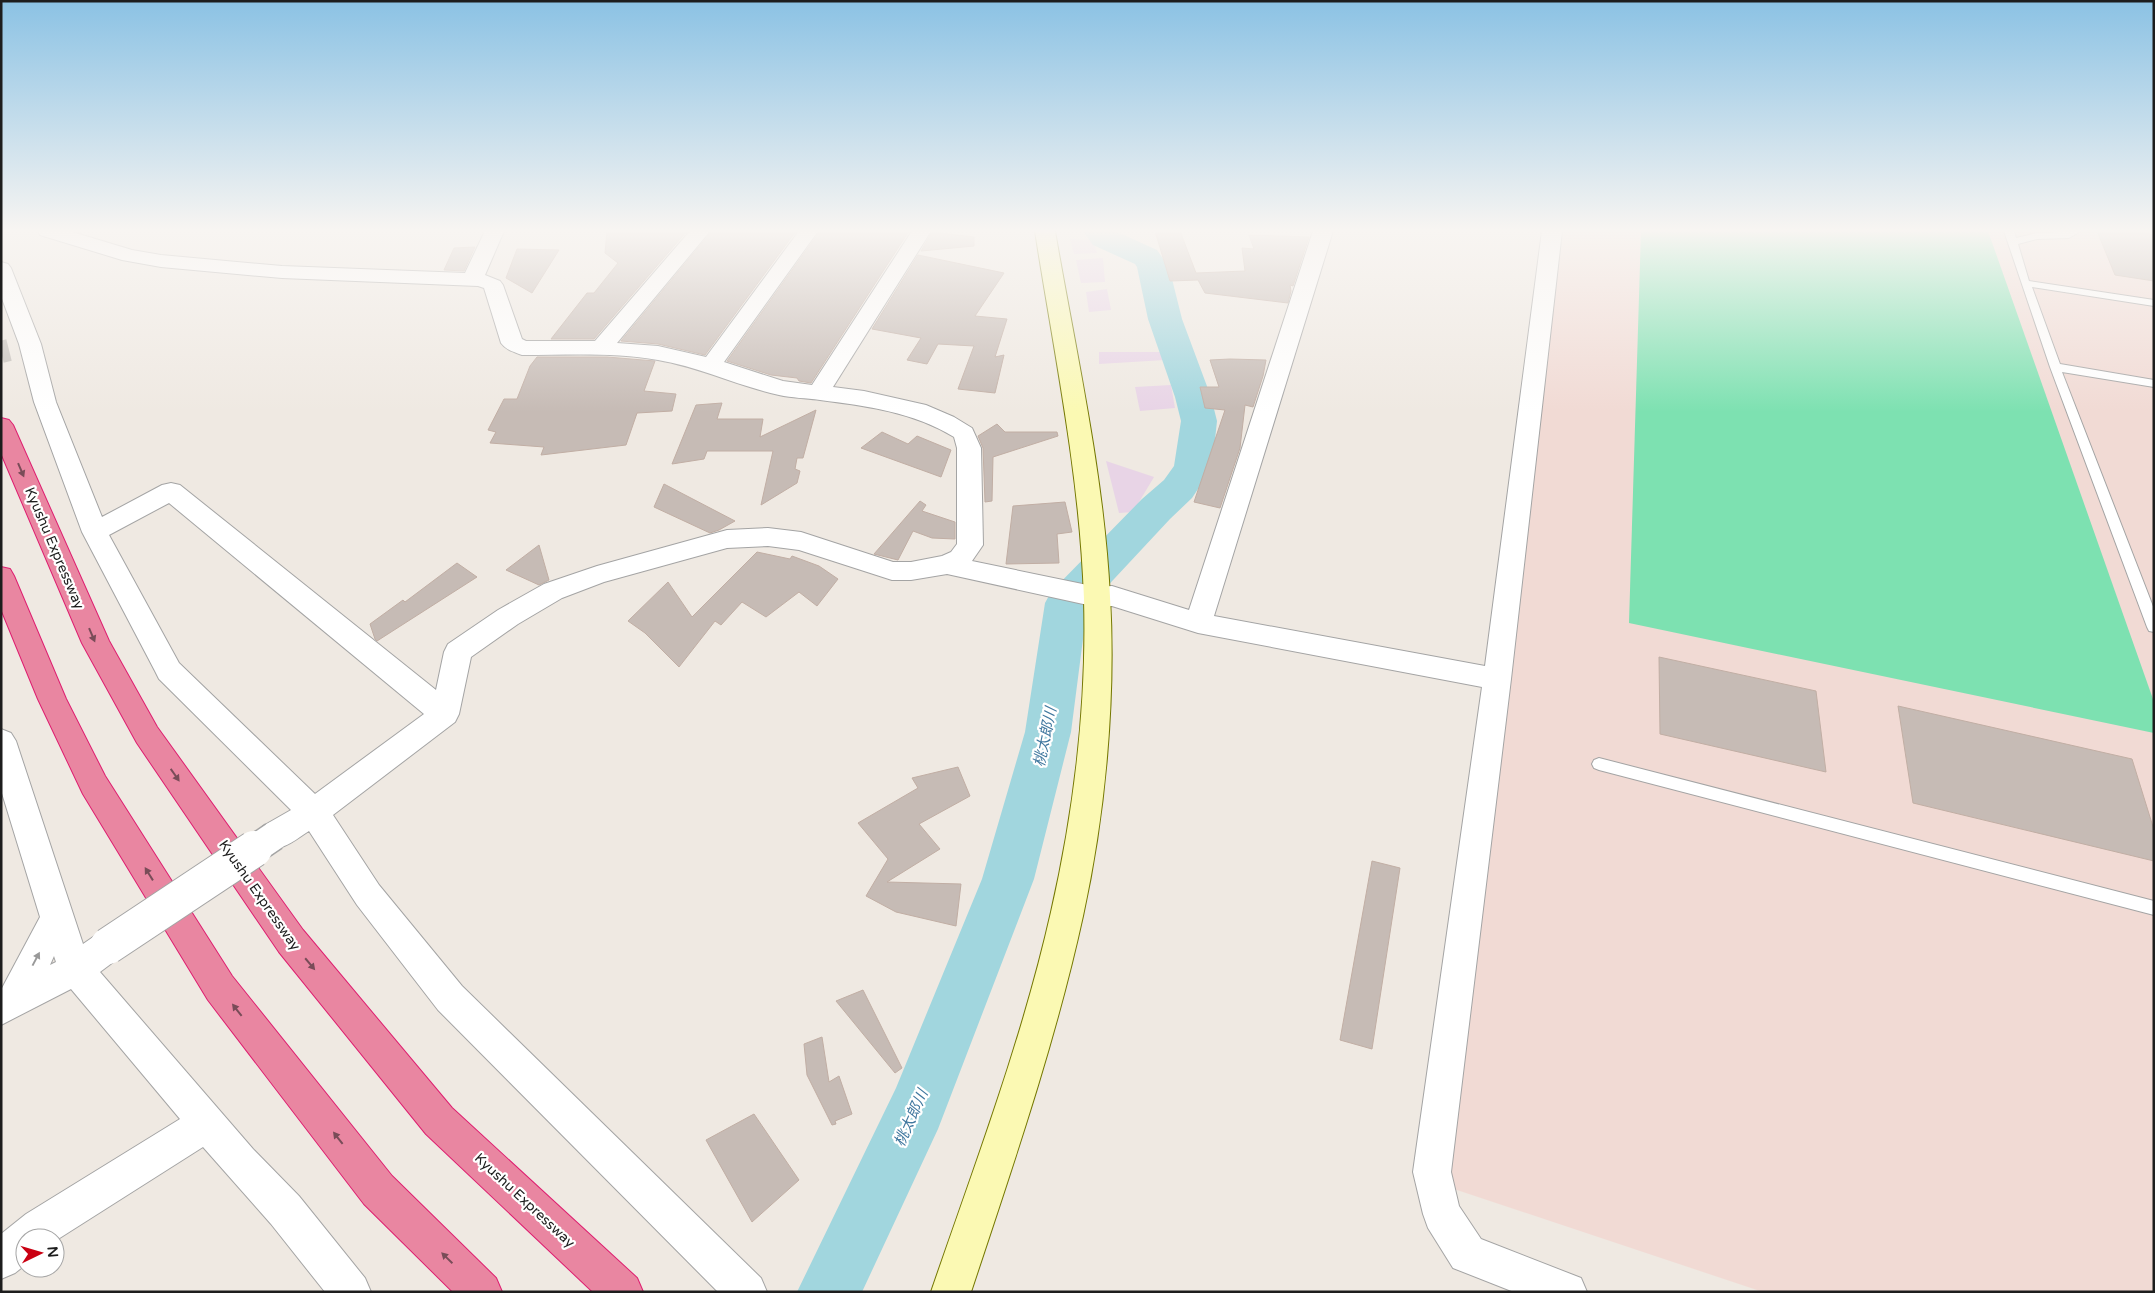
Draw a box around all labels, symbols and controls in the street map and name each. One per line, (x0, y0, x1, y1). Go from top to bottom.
one-way arrow (17, 463, 25, 477)
street label: Kyushu Expressway (21, 485, 88, 612)
one-way arrow (89, 628, 97, 642)
water label: 桃太郎川 (1030, 704, 1060, 768)
one-way arrow (170, 768, 180, 781)
street label: Kyushu Expressway (215, 837, 304, 954)
one-way arrow (145, 867, 154, 880)
one-way arrow (32, 952, 40, 966)
one-way arrow (304, 957, 315, 970)
one-way arrow (232, 1004, 243, 1017)
water label: 桃太郎川 (891, 1085, 932, 1149)
one-way arrow (332, 1132, 343, 1145)
street label: Kyushu Expressway (471, 1150, 579, 1252)
north arrow (15, 1228, 65, 1278)
text: N (43, 1246, 61, 1258)
one-way arrow (441, 1252, 453, 1264)

